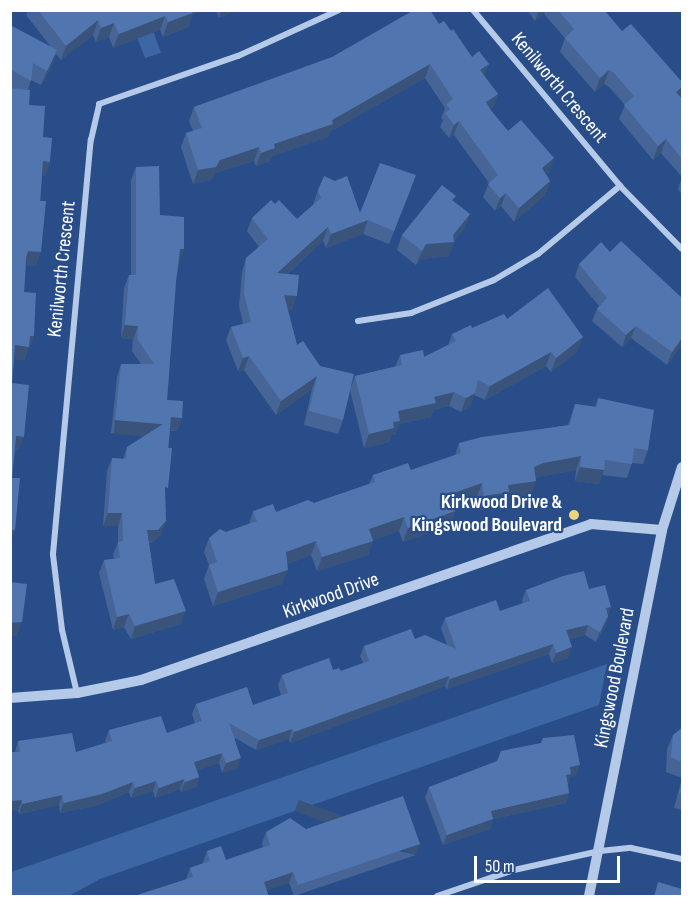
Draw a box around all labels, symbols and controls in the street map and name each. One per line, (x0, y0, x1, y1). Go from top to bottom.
street label: Kenilworth Crescent (506, 28, 612, 148)
street label: Kenilworth Crescent (43, 200, 81, 338)
place label: Kirkwood Drive & Kingswood Boulevard (411, 491, 562, 538)
marker: Kirkwood Drive & Kingswood Boulevard (567, 508, 581, 522)
street label: Kirkwood Drive (280, 568, 382, 624)
street label: Kingswood Boulevard (590, 606, 640, 750)
scale bar (477, 844, 622, 882)
text: 50 m (485, 856, 515, 877)

